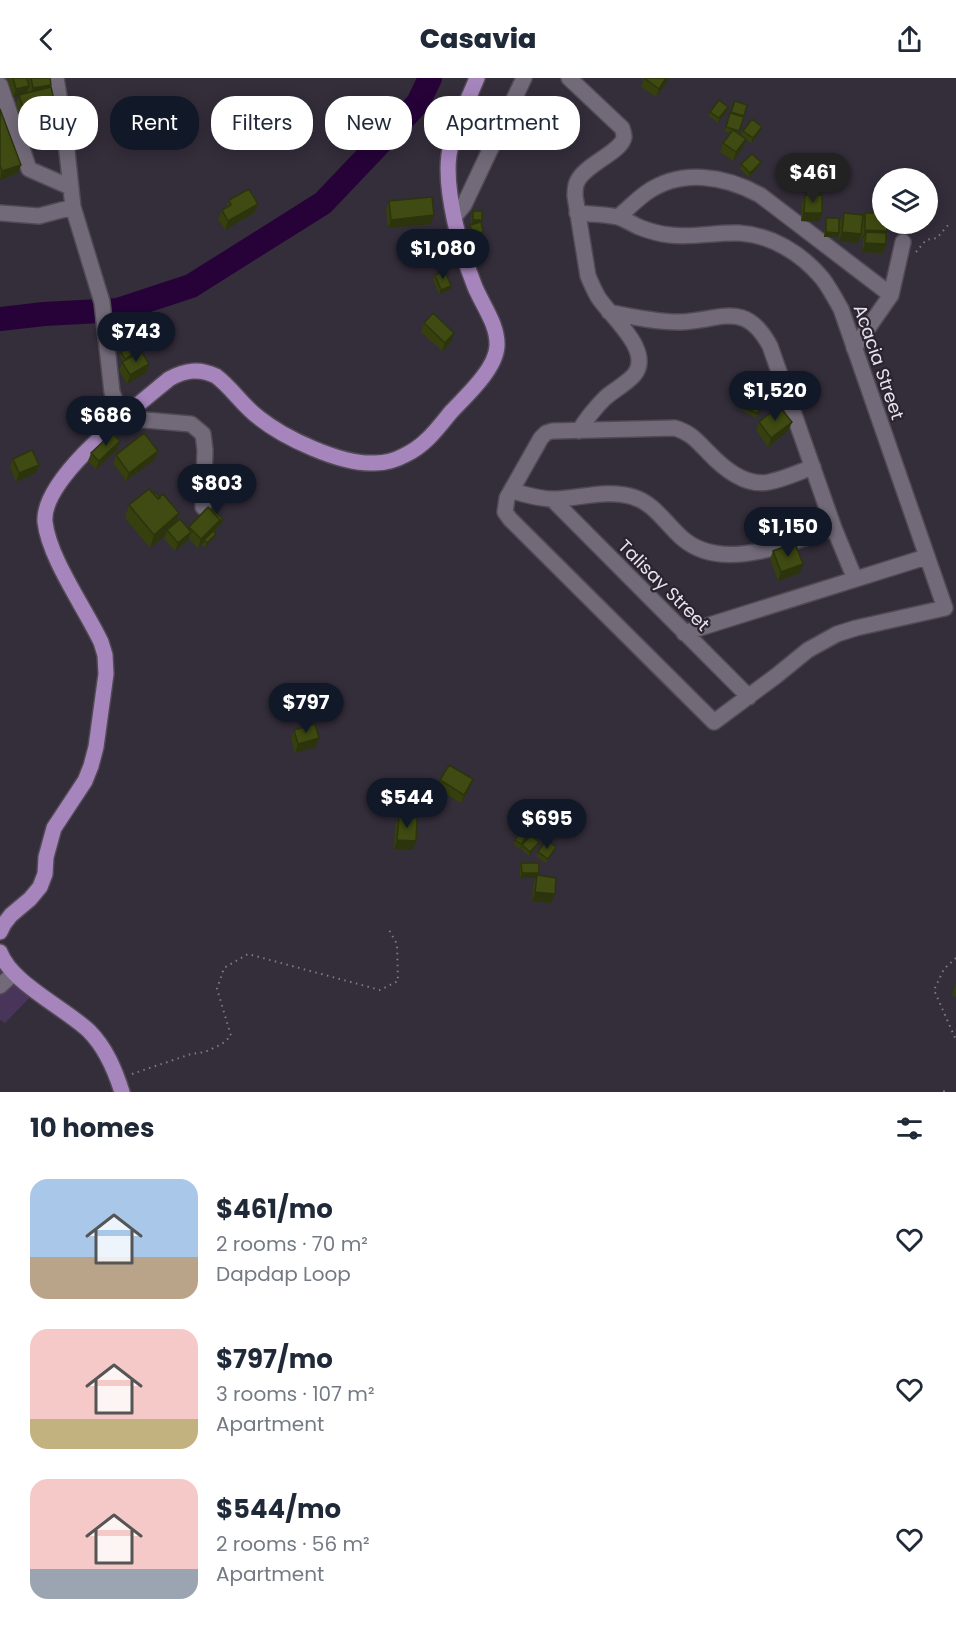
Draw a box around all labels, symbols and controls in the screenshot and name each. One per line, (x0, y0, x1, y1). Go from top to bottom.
text: Casavia (420, 20, 536, 57)
icon: back (30, 23, 63, 56)
icon: share (893, 23, 926, 56)
chip: Buy (18, 96, 98, 150)
chip: Rent (110, 96, 199, 150)
chip: Filters (211, 96, 313, 150)
chip: New (325, 96, 412, 150)
chip: Apartment (424, 96, 580, 150)
pin: $461 (777, 153, 849, 204)
text: $461 (790, 158, 836, 186)
map controls (872, 168, 938, 234)
button: layers (872, 168, 938, 234)
pin: $1,080 (394, 229, 492, 280)
text: $1,080 (410, 234, 476, 262)
street label: Acacia Street (848, 301, 910, 423)
pin: $743 (100, 312, 172, 363)
text: $743 (111, 317, 161, 345)
pin: $1,520 (726, 371, 824, 422)
text: $1,520 (743, 376, 807, 404)
pin: $686 (70, 396, 142, 447)
text: $686 (80, 401, 132, 429)
pin: $803 (181, 464, 253, 515)
text: $803 (191, 469, 243, 497)
pin: $1,150 (739, 507, 837, 558)
text: $1,150 (758, 512, 818, 540)
street label: Talisay Street (613, 534, 715, 636)
pin: $797 (270, 683, 342, 734)
text: $797 (283, 688, 329, 716)
pin: $544 (371, 778, 443, 829)
text: $544 (380, 783, 434, 811)
pin: $695 (511, 799, 583, 850)
text: $695 (521, 804, 573, 832)
text: 10 homes (30, 1110, 154, 1146)
icon: filters (893, 1112, 926, 1145)
text: $461/mo (216, 1191, 333, 1227)
icon: home (78, 1203, 150, 1275)
icon: heart (893, 1223, 926, 1256)
text: 2 rooms · 70 m² (216, 1230, 368, 1258)
text: Dapdap Loop (216, 1260, 351, 1288)
text: $797/mo (216, 1341, 333, 1377)
icon: home (78, 1353, 150, 1425)
icon: heart (893, 1373, 926, 1406)
text: 3 rooms · 107 m² (216, 1380, 375, 1408)
text: Apartment (216, 1410, 324, 1438)
text: $544/mo (216, 1491, 341, 1527)
icon: home (78, 1503, 150, 1575)
icon: heart (893, 1523, 926, 1556)
text: 2 rooms · 56 m² (216, 1530, 370, 1558)
text: Apartment (216, 1560, 324, 1588)

